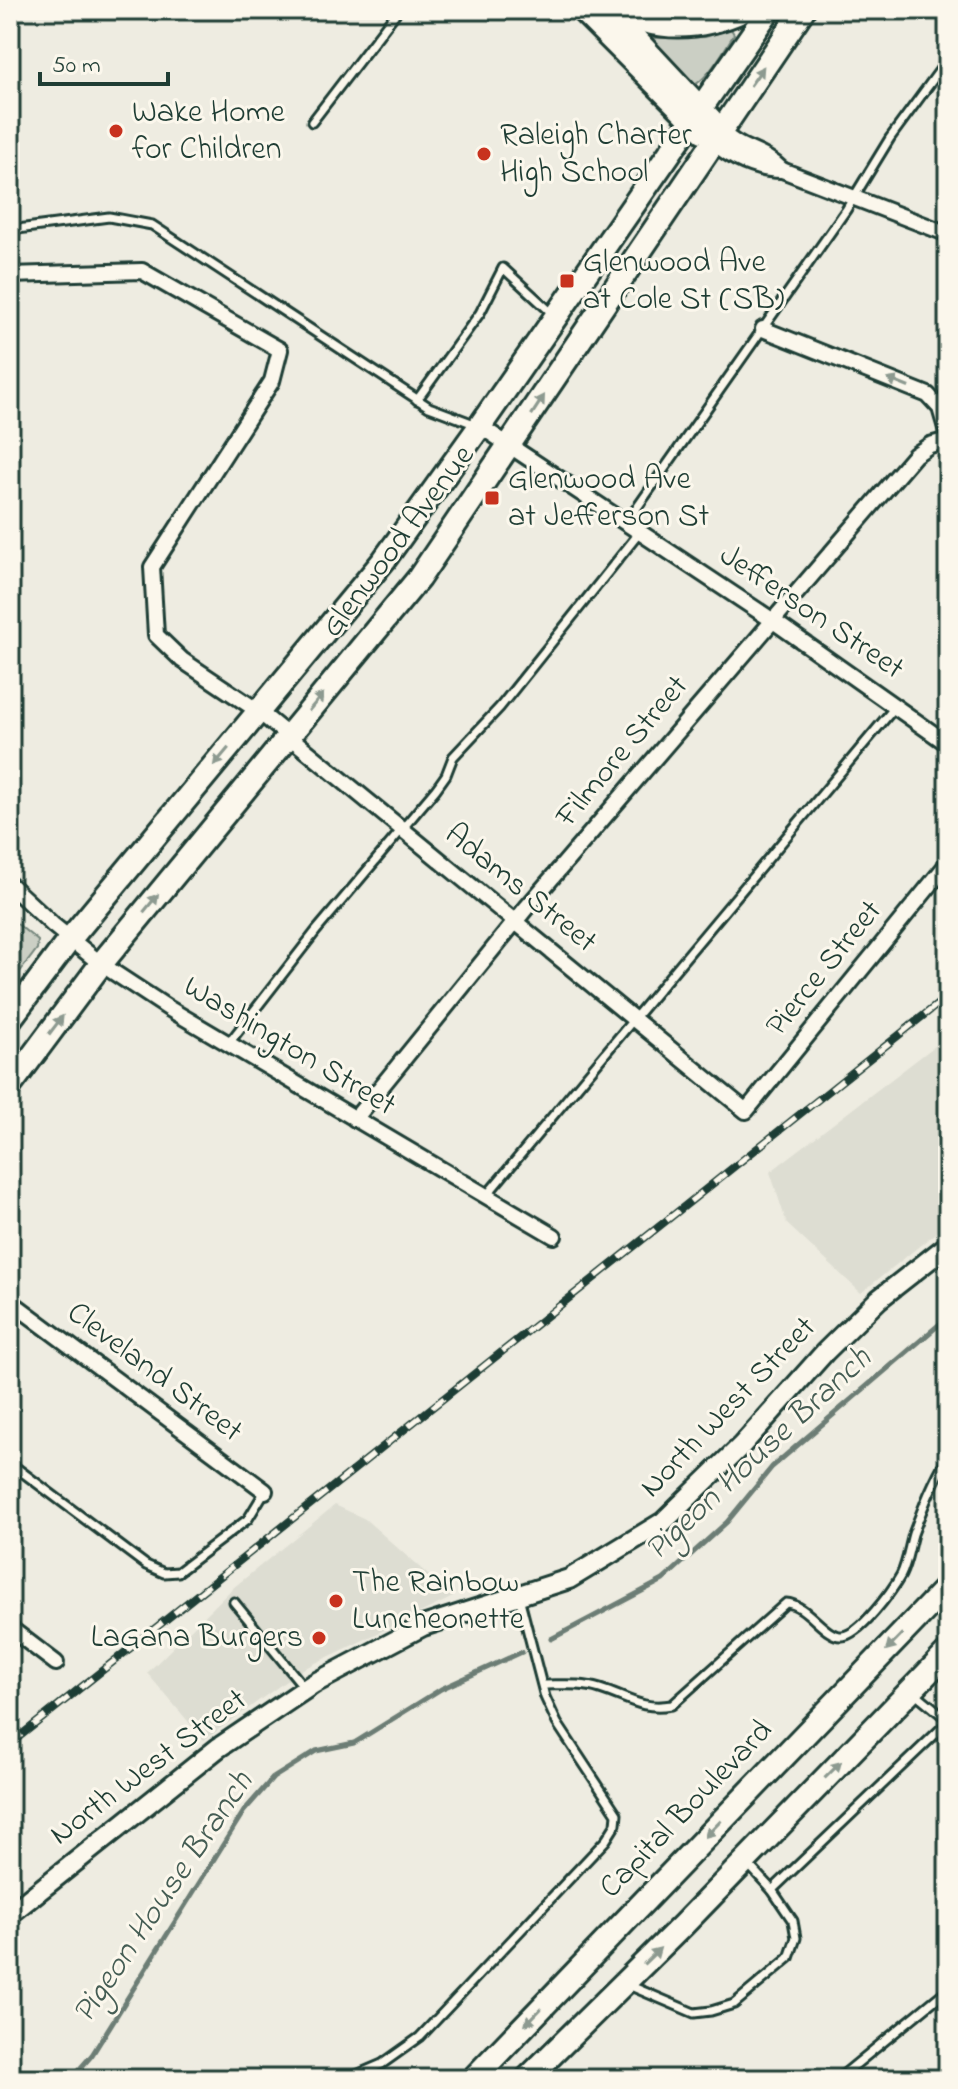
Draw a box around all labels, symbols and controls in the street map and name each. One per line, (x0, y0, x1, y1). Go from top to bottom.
scale bar (40, 36, 168, 86)
text: 50 m (52, 49, 101, 84)
one-way arrow (749, 66, 764, 87)
place label: Wake Home for Children (132, 90, 285, 174)
place label: Raleigh Charter High School (500, 113, 692, 197)
marker: Wake Home for Children (107, 122, 125, 140)
marker: Raleigh Charter High School (475, 145, 493, 163)
place label: Glenwood Ave at Cole St (SB) (583, 240, 784, 324)
marker: Glenwood Ave at Cole St (SB) (558, 272, 576, 290)
one-way arrow (886, 377, 910, 390)
one-way arrow (530, 394, 545, 415)
street label: Glenwood Avenue (311, 435, 488, 648)
place label: Glenwood Ave at Jefferson St (508, 457, 709, 541)
marker: Glenwood Ave at Jefferson St (483, 489, 501, 507)
street label: Jefferson Street (709, 534, 913, 693)
street label: Filmore Street (544, 665, 701, 839)
one-way arrow (307, 693, 324, 713)
one-way arrow (213, 747, 229, 767)
street label: Adams Street (433, 813, 607, 966)
street label: Pierce Street (755, 890, 895, 1047)
one-way arrow (142, 894, 159, 914)
street label: Washington Street (173, 965, 405, 1129)
one-way arrow (47, 1014, 63, 1035)
street label: Cleveland Street (56, 1291, 252, 1455)
street label: North West Street (630, 1306, 828, 1510)
water label: Pigeon House Branch (634, 1336, 884, 1574)
place label: The Rainbow Luncheonette (352, 1560, 525, 1644)
marker: The Rainbow Luncheonette (327, 1592, 345, 1610)
place label: LaGana Burgers (91, 1615, 303, 1662)
marker: LaGana Burgers (310, 1629, 328, 1647)
one-way arrow (885, 1632, 904, 1651)
street label: North West Street (40, 1678, 258, 1858)
street label: Capital Boulevard (589, 1710, 785, 1910)
water label: Pigeon House Branch (61, 1761, 268, 2034)
one-way arrow (823, 1761, 842, 1780)
one-way arrow (705, 1820, 723, 1839)
one-way arrow (642, 1947, 661, 1966)
one-way arrow (524, 2007, 543, 2026)

